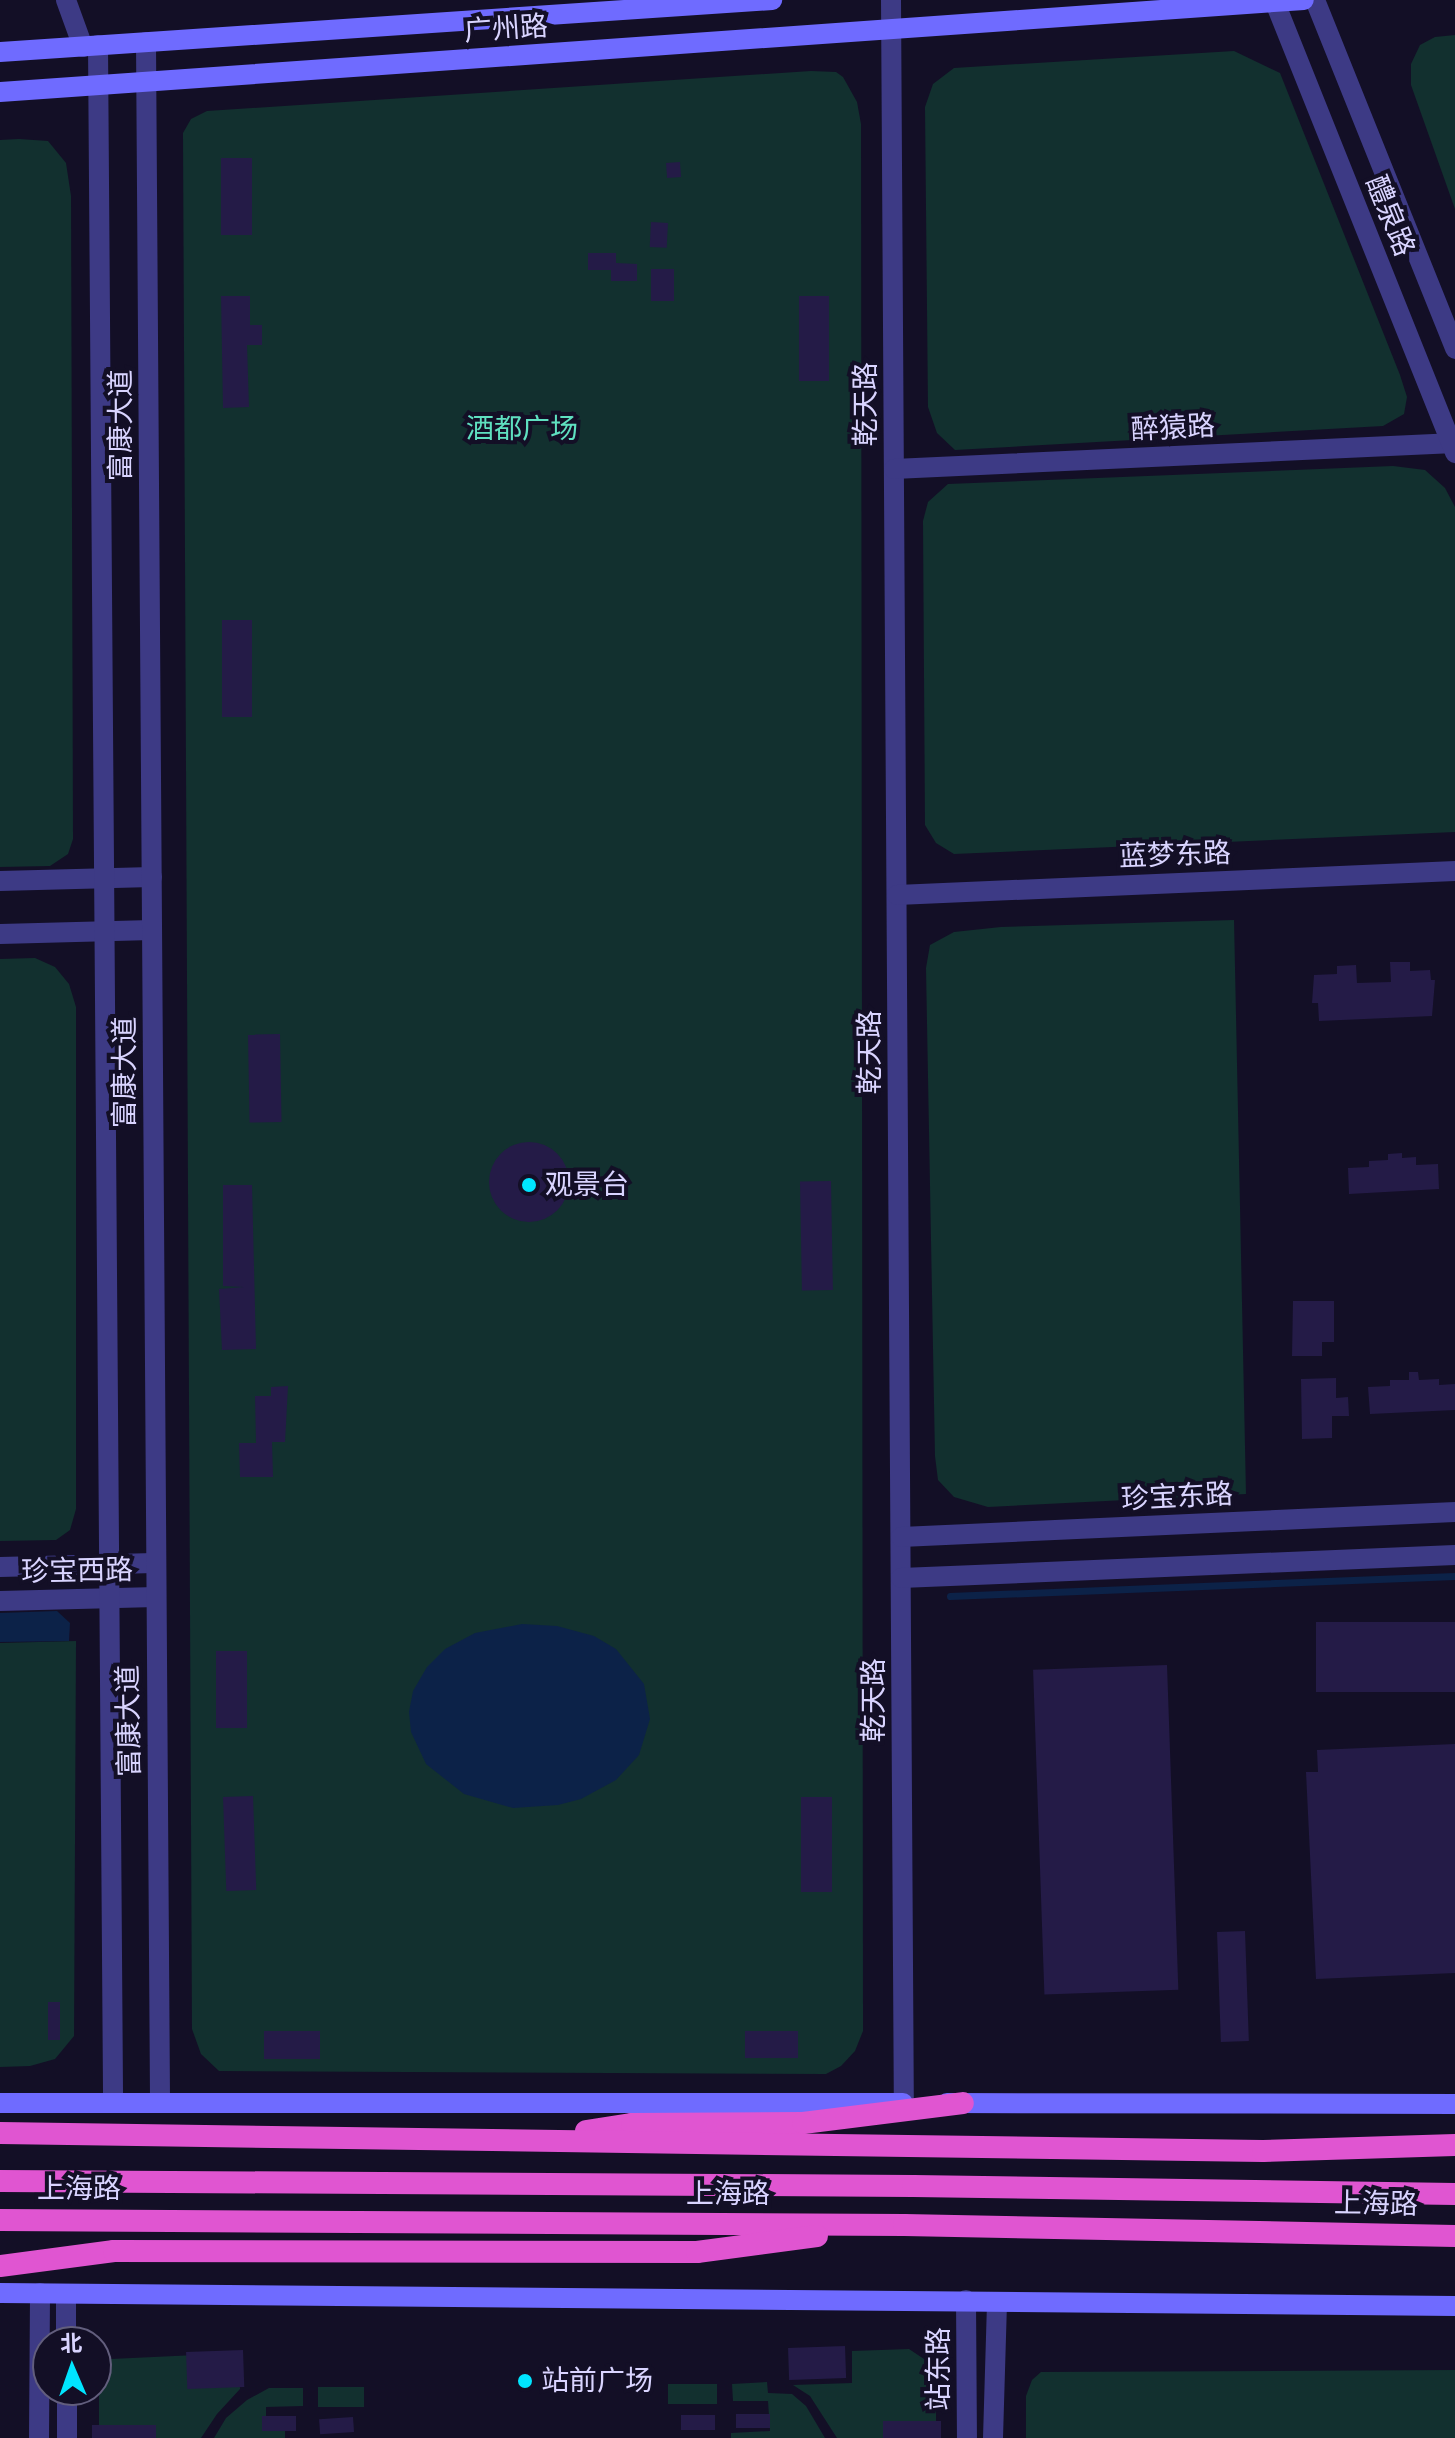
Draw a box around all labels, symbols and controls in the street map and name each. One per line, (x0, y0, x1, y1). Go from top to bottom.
street label: 广州路 (463, 9, 549, 49)
street label: 醴泉路 (1359, 171, 1421, 261)
street label: 乾天路 (849, 362, 883, 446)
street label: 富康大道 (104, 369, 138, 481)
street label: 醉猿路 (1130, 409, 1216, 447)
park label: 酒都广场 (466, 412, 578, 446)
street label: 蓝梦东路 (1118, 836, 1232, 874)
street label: 乾天路 (853, 1010, 887, 1094)
street label: 富康大道 (108, 1016, 142, 1128)
place label: 观景台 (545, 1168, 629, 1202)
marker: 观景台 (520, 1176, 538, 1194)
street label: 珍宝东路 (1120, 1477, 1234, 1517)
street label: 珍宝西路 (21, 1553, 133, 1589)
street label: 乾天路 (857, 1658, 891, 1742)
street label: 富康大道 (111, 1665, 147, 1777)
street label: 上海路 (37, 2172, 121, 2206)
street label: 上海路 (686, 2177, 770, 2211)
street label: 上海路 (1334, 2186, 1418, 2222)
north arrow (32, 2326, 112, 2406)
street label: 站东路 (922, 2327, 956, 2411)
text: 北 (60, 2328, 83, 2359)
place label: 站前广场 (541, 2364, 653, 2398)
marker: 站前广场 (516, 2372, 534, 2390)

